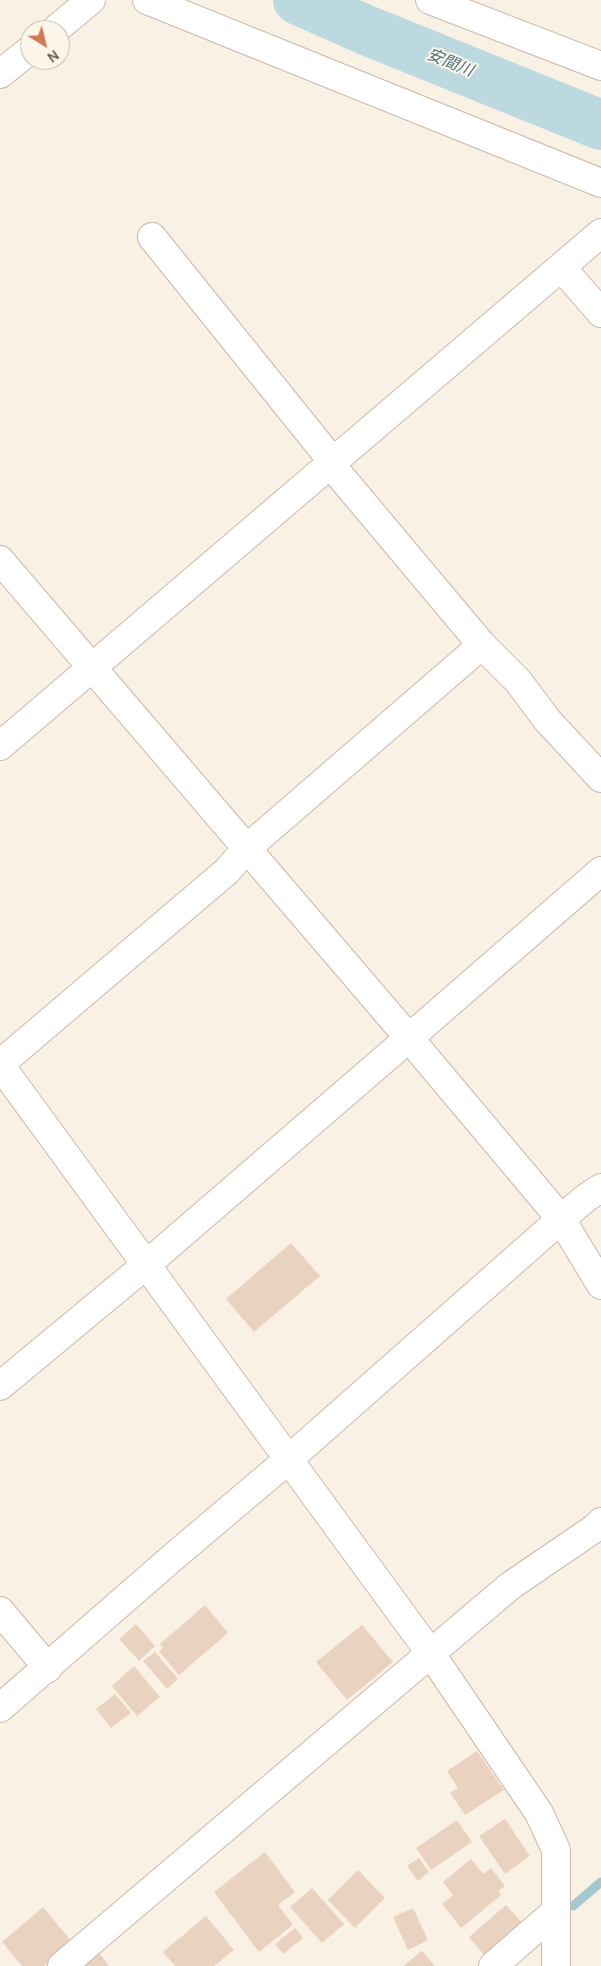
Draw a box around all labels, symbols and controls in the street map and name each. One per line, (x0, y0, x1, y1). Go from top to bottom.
north arrow (20, 20, 70, 70)
water label: 安間川 (424, 45, 476, 81)
text: N (44, 46, 63, 67)

